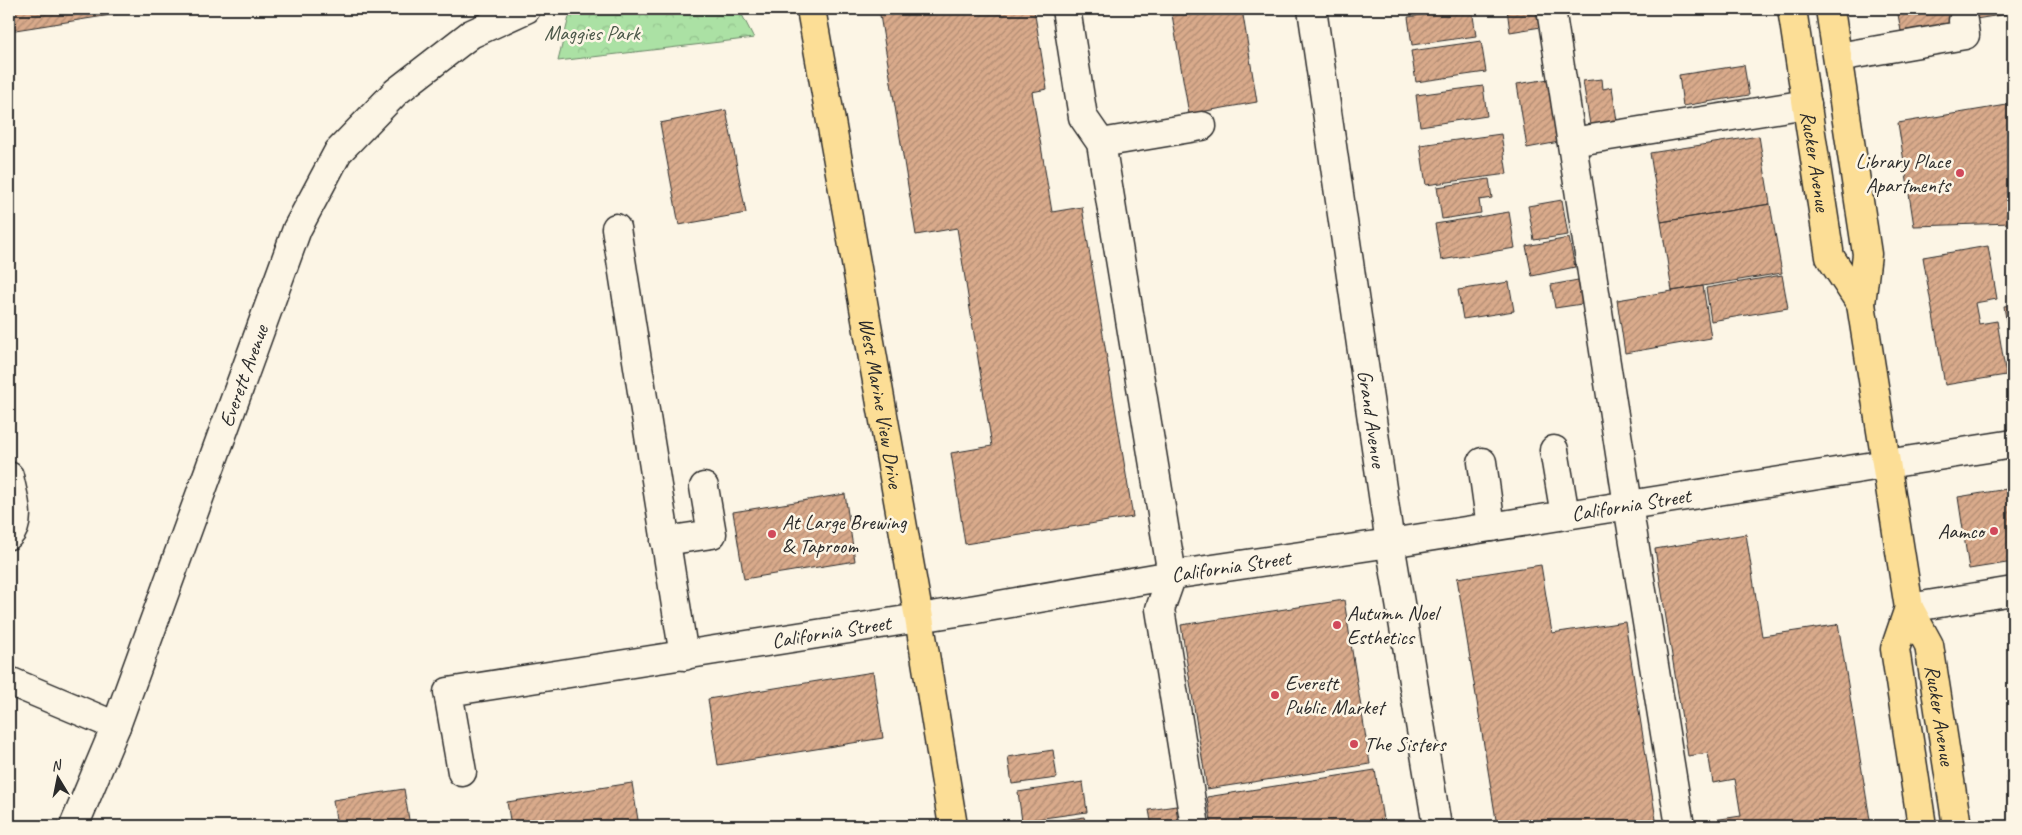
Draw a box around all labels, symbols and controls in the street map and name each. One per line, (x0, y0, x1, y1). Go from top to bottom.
park label: Maggies Park (544, 20, 641, 46)
street label: Rucker Avenue (1795, 109, 1836, 214)
place label: Library Place Apartments (1855, 148, 1952, 198)
marker: Library Place Apartments (1954, 167, 1966, 179)
street label: West Marine View Drive (853, 316, 909, 491)
street label: Everett Avenue (213, 320, 274, 430)
street label: Grand Avenue (1352, 368, 1392, 471)
street label: California Street (1570, 482, 1694, 527)
place label: At Large Brewing & Taproom (782, 509, 908, 559)
place label: Aamco (1938, 518, 1987, 544)
marker: Aamco (1988, 525, 2000, 537)
marker: At Large Brewing & Taproom (766, 528, 778, 540)
street label: California Street (1170, 545, 1294, 588)
place label: Autumn Noel Esthetics (1347, 600, 1441, 650)
street label: California Street (770, 609, 894, 654)
marker: Autumn Noel Esthetics (1331, 619, 1343, 631)
street label: Rucker Avenue (1919, 663, 1961, 768)
place label: Everett Public Market (1285, 670, 1387, 720)
marker: Everett Public Market (1269, 689, 1281, 701)
place label: The Sisters (1364, 731, 1447, 757)
marker: The Sisters (1348, 738, 1360, 750)
north arrow (32, 752, 82, 802)
text: N (50, 756, 64, 775)

